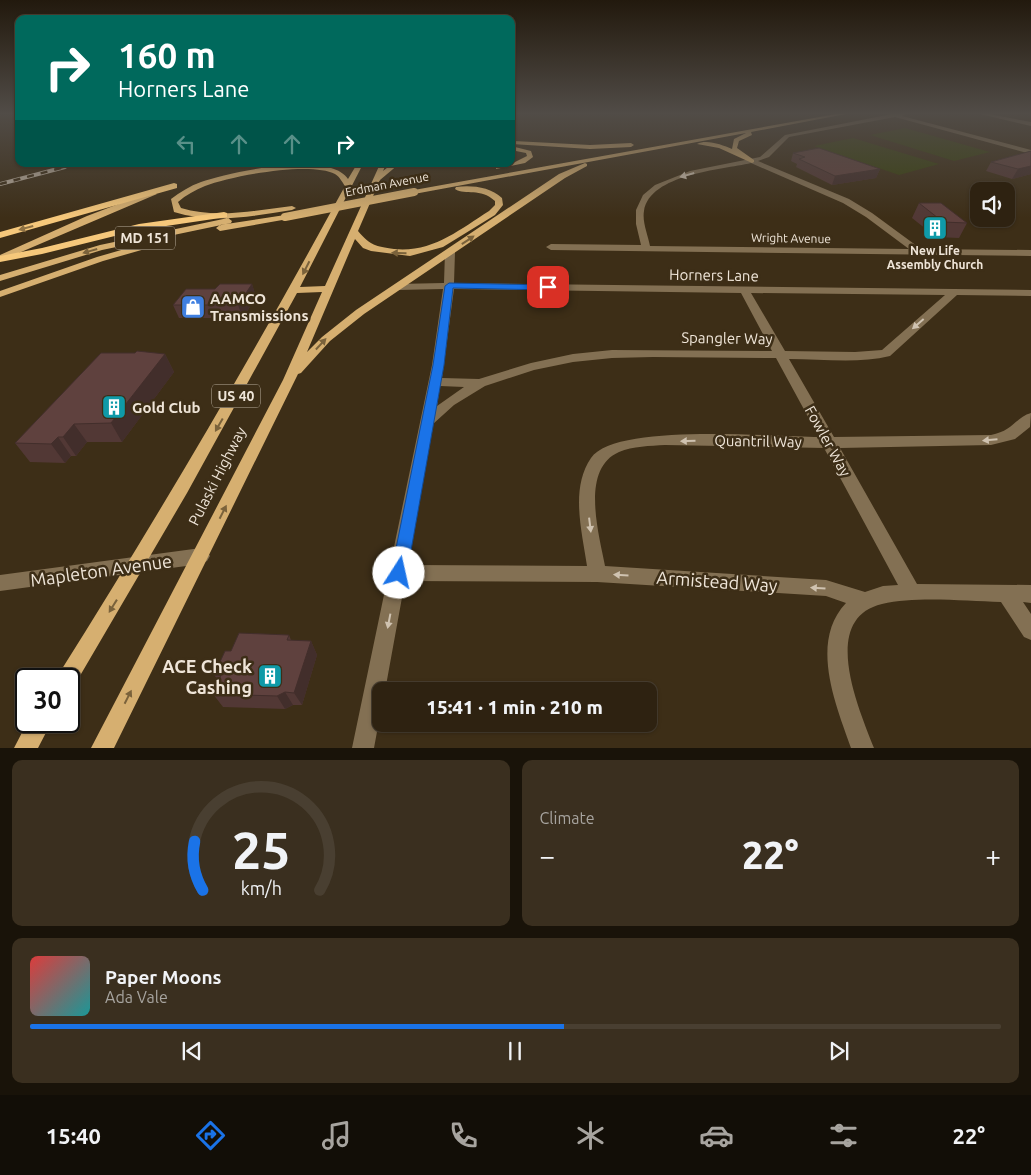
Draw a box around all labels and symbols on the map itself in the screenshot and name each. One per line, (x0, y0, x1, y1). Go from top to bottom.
street label: Erdman Avenue (344, 170, 430, 198)
one-way arrow (679, 171, 695, 179)
building icon: New Life Assembly Church (922, 215, 948, 241)
one-way arrow (19, 224, 34, 232)
road number: MD 151 (115, 227, 175, 250)
street label: Wright Avenue (751, 231, 831, 245)
one-way arrow (461, 235, 475, 245)
place label: New Life Assembly Church (887, 244, 983, 271)
one-way arrow (82, 248, 97, 256)
one-way arrow (391, 248, 407, 256)
one-way arrow (302, 260, 310, 275)
pin (527, 266, 569, 308)
street label: Horners Lane (669, 266, 759, 284)
place label: AAMCO Transmissions (210, 290, 308, 324)
shop icon: AAMCO Transmissions (180, 294, 206, 320)
one-way arrow (912, 318, 924, 329)
street label: Spangler Way (681, 329, 773, 347)
one-way arrow (315, 338, 327, 350)
road number: US 40 (212, 384, 260, 408)
building icon: Gold Club (101, 394, 127, 420)
place label: Gold Club (132, 399, 200, 416)
street label: Fowler Way (802, 403, 854, 479)
one-way arrow (214, 419, 223, 432)
street label: Pulaski Highway (185, 424, 249, 528)
street label: Quantril Way (714, 432, 802, 450)
one-way arrow (679, 437, 695, 445)
one-way arrow (982, 437, 998, 445)
one-way arrow (219, 505, 227, 519)
one-way arrow (586, 518, 594, 534)
position arrow (372, 546, 424, 598)
street label: Mapleton Avenue (29, 550, 173, 590)
street label: Armistead Way (656, 567, 779, 595)
one-way arrow (613, 571, 629, 579)
one-way arrow (810, 583, 826, 591)
one-way arrow (108, 599, 117, 612)
one-way arrow (384, 613, 392, 629)
place label: ACE Check Cashing (162, 656, 252, 697)
building icon: ACE Check Cashing (257, 663, 283, 689)
speed limit sign: 30 (15, 668, 80, 733)
one-way arrow (124, 690, 132, 705)

